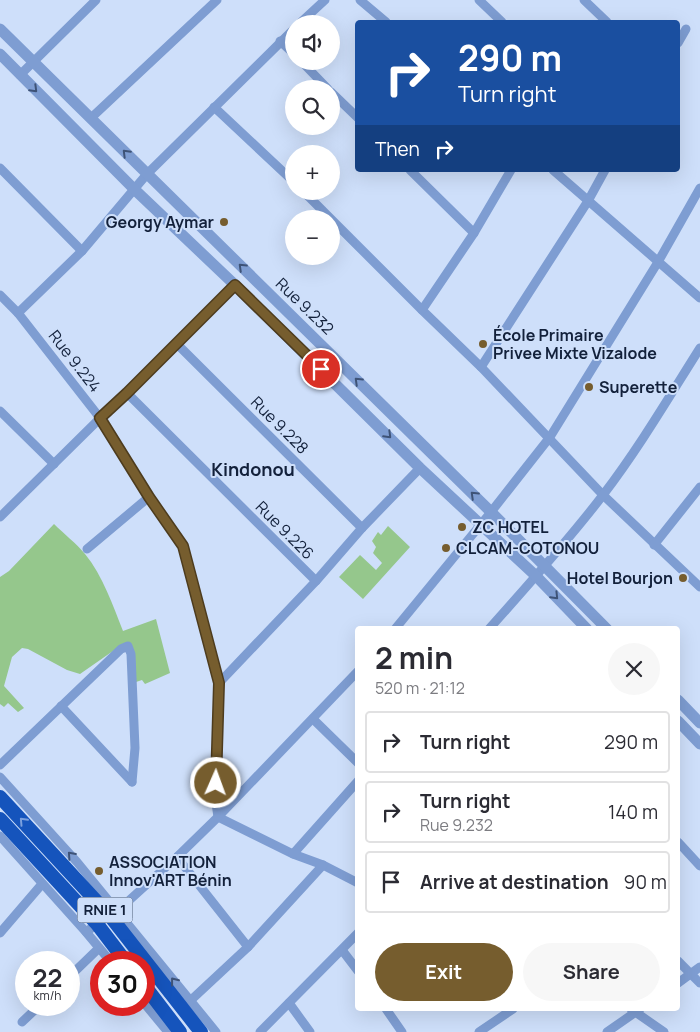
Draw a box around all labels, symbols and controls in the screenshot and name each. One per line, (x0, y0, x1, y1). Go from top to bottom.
map controls (285, 15, 340, 265)
button: sound (285, 15, 340, 70)
text: 290 m (458, 34, 562, 82)
icon: right (375, 40, 440, 105)
text: Turn right (458, 79, 556, 109)
button: search (285, 80, 340, 135)
one-way arrow (28, 83, 37, 92)
icon: right (430, 135, 458, 163)
text: Then (375, 136, 420, 162)
button: + (285, 145, 340, 200)
one-way arrow (123, 150, 132, 159)
button: − (285, 210, 340, 265)
place label: Georgy Aymar (106, 211, 214, 233)
marker: Georgy Aymar (218, 216, 230, 228)
one-way arrow (238, 264, 247, 273)
street label: Rue 9.232 (271, 273, 339, 339)
place label: École Primaire Privee Mixte Vizalode (493, 324, 657, 364)
street label: Rue 9.224 (44, 325, 106, 397)
marker: École Primaire Privee Mixte Vizalode (477, 338, 489, 350)
pin (300, 348, 342, 390)
icon: arrive (307, 355, 335, 383)
place label: Superette (599, 376, 678, 398)
one-way arrow (354, 378, 363, 387)
marker: Superette (583, 381, 595, 393)
street label: Rue 9.228 (246, 391, 314, 459)
one-way arrow (382, 430, 391, 439)
district label: Kindonou (211, 457, 295, 481)
one-way arrow (470, 492, 479, 501)
street label: Rue 9.226 (251, 496, 319, 564)
place label: ZC HOTEL (472, 516, 549, 538)
marker: ZC HOTEL (456, 521, 468, 533)
place label: CLCAM-COTONOU (456, 537, 599, 559)
marker: CLCAM-COTONOU (440, 542, 452, 554)
place label: Hotel Bourjon (567, 567, 673, 589)
marker: Hotel Bourjon (677, 572, 689, 584)
one-way arrow (550, 591, 559, 600)
text: 2 min (375, 637, 453, 678)
button: close (608, 643, 660, 695)
text: 520 m · 21:12 (375, 677, 465, 699)
icon: right (377, 728, 405, 756)
text: Turn right (420, 729, 510, 755)
text: 290 m (604, 729, 658, 755)
position arrow (189, 756, 241, 808)
text: Turn right (420, 788, 510, 814)
icon: right (377, 798, 405, 826)
text: 140 m (608, 799, 658, 825)
text: Rue 9.232 (420, 814, 493, 836)
one-way arrow (20, 818, 29, 827)
place label: ASSOCIATION Innov'ART Bénin (109, 851, 232, 891)
one-way arrow (68, 852, 77, 861)
marker: ASSOCIATION Innov'ART Bénin (93, 865, 105, 877)
icon: arrive (377, 868, 405, 896)
text: Arrive at destination (420, 869, 609, 895)
text: 90 m (624, 869, 667, 895)
road number: RNIE 1 (78, 898, 132, 922)
button: Exit (375, 943, 513, 1001)
button: Share (523, 943, 660, 1001)
speed limit sign: 30 (90, 951, 155, 1016)
text: 22 (33, 960, 62, 995)
one-way arrow (171, 977, 180, 987)
text: km/h (34, 987, 61, 1004)

